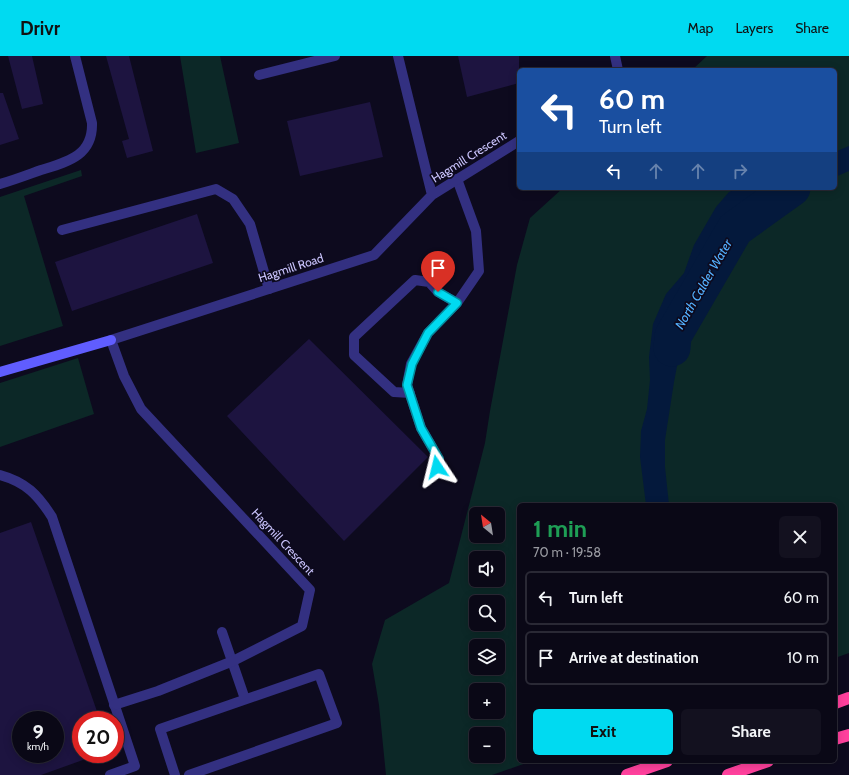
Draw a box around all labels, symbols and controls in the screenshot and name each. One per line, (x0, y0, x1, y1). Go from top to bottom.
text: Drivr (20, 17, 60, 40)
text: Map (688, 19, 713, 37)
text: Layers (735, 19, 773, 37)
text: Share (795, 19, 829, 37)
text: 60 m (599, 82, 665, 116)
icon: left (533, 84, 585, 136)
text: Turn left (599, 116, 662, 138)
street label: Hagmill Crescent (428, 127, 509, 186)
icon: left (603, 160, 625, 182)
icon: ahead (645, 160, 667, 182)
icon: ahead (687, 160, 709, 182)
icon: right (729, 160, 751, 182)
water label: North Calder Water (671, 235, 736, 332)
street label: Hagmill Road (256, 250, 325, 285)
pin (421, 251, 455, 292)
icon: arrive (427, 257, 449, 279)
position arrow (416, 446, 458, 488)
street label: Hagmill Crescent (249, 505, 318, 578)
north arrow (469, 507, 505, 543)
map controls (469, 507, 505, 763)
text: 1 min (533, 514, 587, 543)
button: close (779, 516, 821, 558)
text: 70 m · 19:58 (533, 544, 601, 560)
button: sound (469, 551, 505, 587)
icon: left (535, 587, 557, 609)
text: Turn left (569, 589, 623, 607)
text: 60 m (783, 589, 819, 607)
button: search (469, 595, 505, 631)
button: layers (469, 639, 505, 675)
icon: arrive (535, 647, 557, 669)
text: Arrive at destination (569, 649, 699, 667)
text: 10 m (787, 649, 819, 667)
button: + (469, 683, 505, 719)
button: Exit (533, 709, 673, 755)
button: Share (681, 709, 821, 755)
speed limit sign: 20 (72, 711, 124, 763)
text: 9 (32, 720, 44, 744)
button: − (469, 727, 505, 763)
text: km/h (27, 740, 49, 753)

